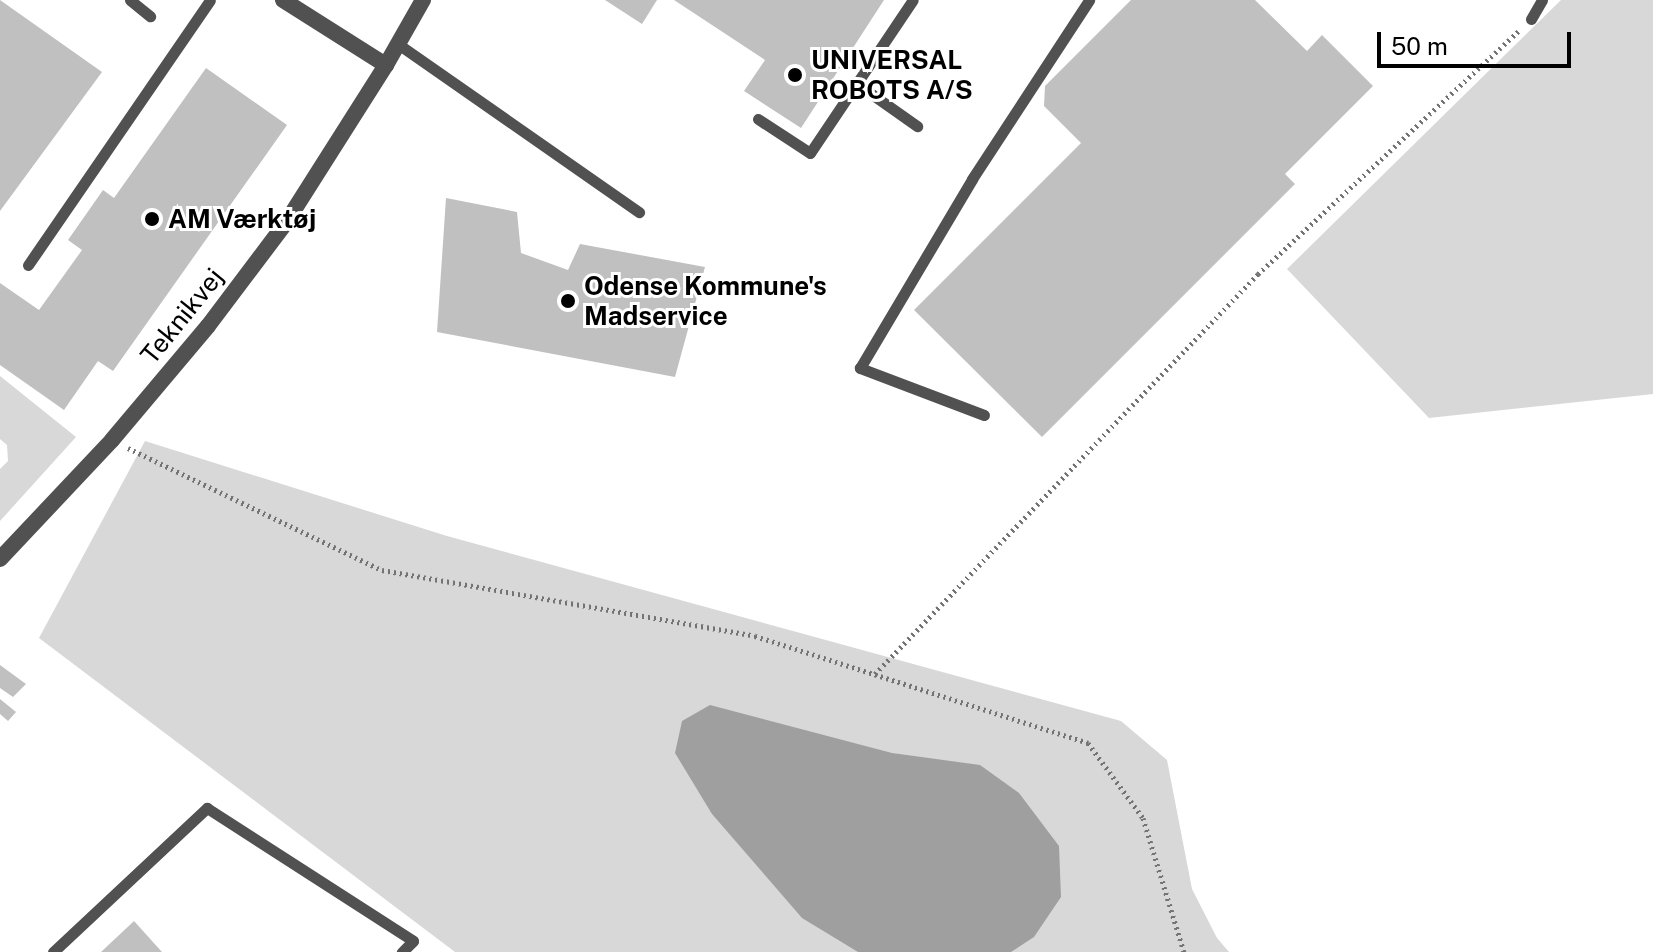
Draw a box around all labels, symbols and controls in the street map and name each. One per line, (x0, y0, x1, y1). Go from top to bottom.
scale bar (1381, 16, 1575, 66)
text: 50 m (1391, 32, 1448, 60)
place label: UNIVERSAL ROBOTS A/S (811, 44, 973, 106)
marker: UNIVERSAL ROBOTS A/S (786, 66, 804, 84)
place label: AM Værktøj (168, 203, 317, 235)
marker: AM Værktøj (143, 210, 161, 228)
street label: Teknikvej (134, 262, 230, 370)
place label: Odense Kommune's Madservice (584, 270, 827, 332)
marker: Odense Kommune's Madservice (559, 292, 577, 310)

